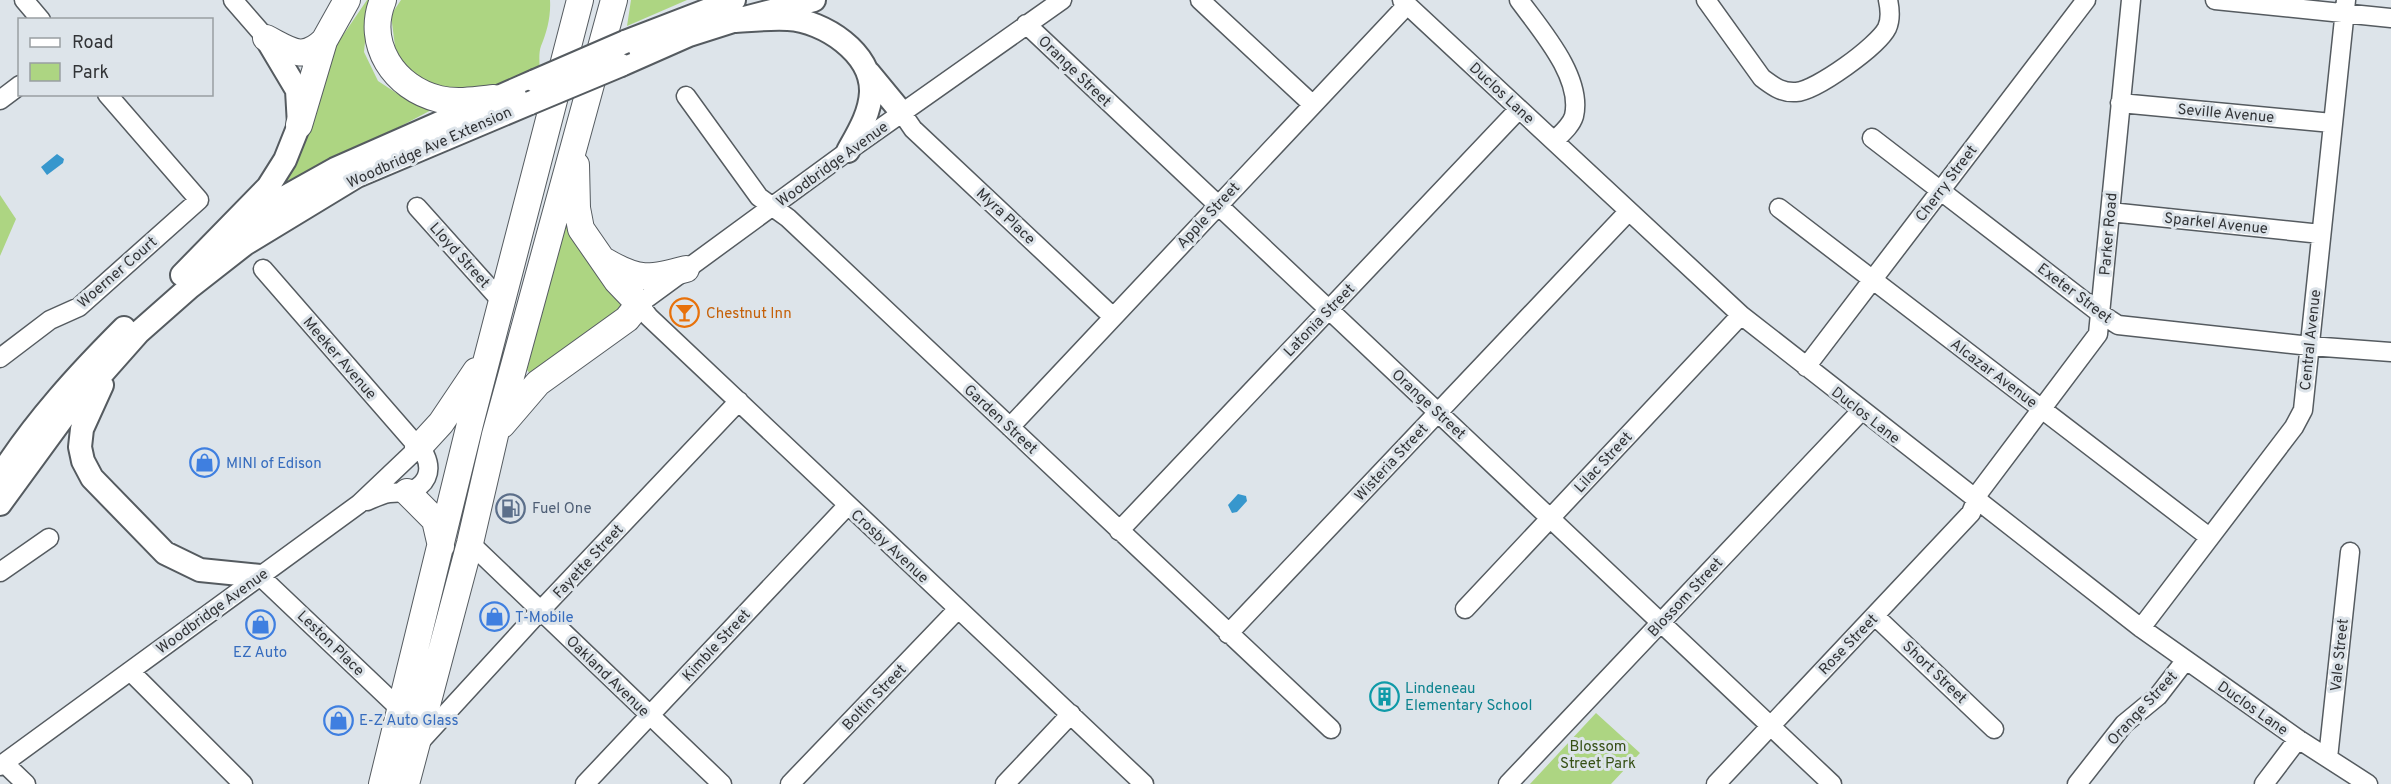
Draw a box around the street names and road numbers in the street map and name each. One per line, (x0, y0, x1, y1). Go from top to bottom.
street label: Orange Street (1033, 32, 1115, 112)
street label: Duclos Lane (1465, 59, 1537, 129)
street label: Seville Avenue (2177, 101, 2275, 128)
street label: Woodbridge Ave Extension (344, 103, 515, 193)
street label: Woodbridge Avenue (773, 118, 893, 212)
street label: Cherry Street (1912, 142, 1982, 226)
street label: Apple Street (1174, 179, 1245, 253)
street label: Myra Place (971, 185, 1039, 249)
street label: Parker Road (2096, 192, 2123, 276)
street label: Sparkel Avenue (2163, 210, 2269, 239)
street label: Lloyd Street (424, 219, 493, 293)
street label: Woerner Court (74, 233, 162, 313)
street label: Exeter Street (2033, 260, 2115, 328)
street label: Latonia Street (1280, 280, 1360, 362)
street label: Central Avenue (2297, 289, 2326, 392)
street label: Meeker Avenue (298, 314, 380, 404)
street label: Alcazar Avenue (1946, 335, 2040, 413)
street label: Orange Street (1387, 366, 1469, 444)
street label: Garden Street (959, 381, 1041, 459)
street label: Duclos Lane (1827, 383, 1903, 449)
street label: Wisteria Street (1351, 420, 1433, 506)
street label: Lilac Street (1571, 429, 1637, 497)
street label: Crosby Avenue (846, 506, 932, 588)
street label: Fayette Street (550, 521, 628, 603)
street label: Blossom Street (1644, 554, 1728, 642)
street label: Woodbridge Avenue (153, 565, 273, 659)
street label: Kimble Street (679, 606, 755, 686)
street label: Leston Place (292, 607, 368, 681)
street label: Rose Street (1815, 611, 1883, 680)
street label: Vale Street (2327, 618, 2354, 693)
street label: Oakland Avenue (561, 632, 653, 722)
street label: Short Street (1898, 638, 1970, 709)
street label: Boltin Street (839, 661, 911, 735)
street label: Orange Street (2104, 668, 2182, 750)
street label: Duclos Lane (2213, 678, 2291, 741)

